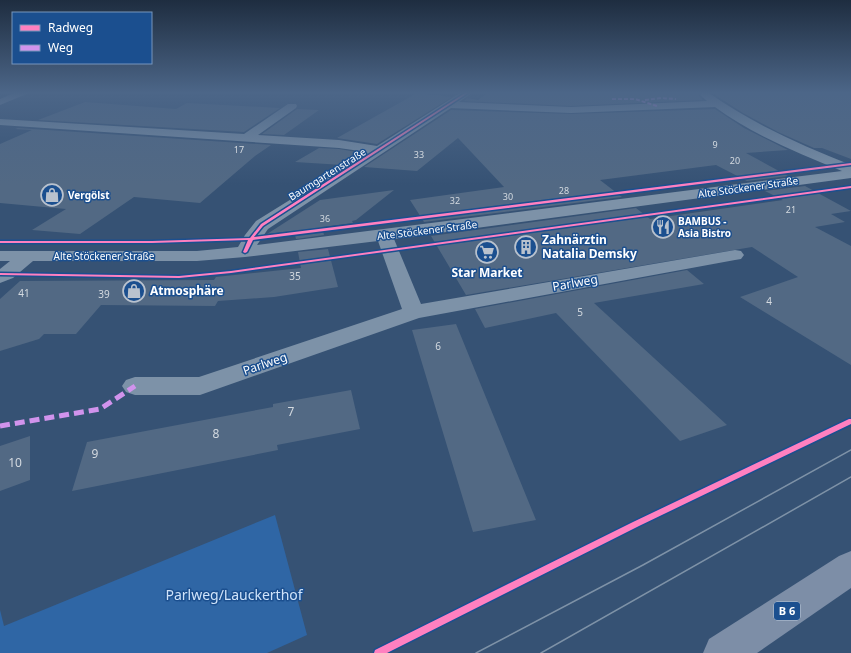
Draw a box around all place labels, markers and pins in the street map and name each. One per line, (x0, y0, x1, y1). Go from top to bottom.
shop icon: Vergölst (39, 182, 65, 208)
place label: Vergölst (68, 188, 110, 202)
restaurant icon: BAMBUS - Asia Bistro (650, 214, 676, 240)
place label: BAMBUS - Asia Bistro (678, 214, 731, 240)
place label: Zahnärztin Natalia Demsky (542, 231, 637, 262)
building icon: Zahnärztin Natalia Demsky (513, 234, 539, 260)
supermarket icon: Star Market (474, 239, 500, 265)
place label: Star Market (451, 264, 523, 281)
shop icon: Atmosphäre (121, 278, 147, 304)
place label: Atmosphäre (150, 282, 224, 299)

